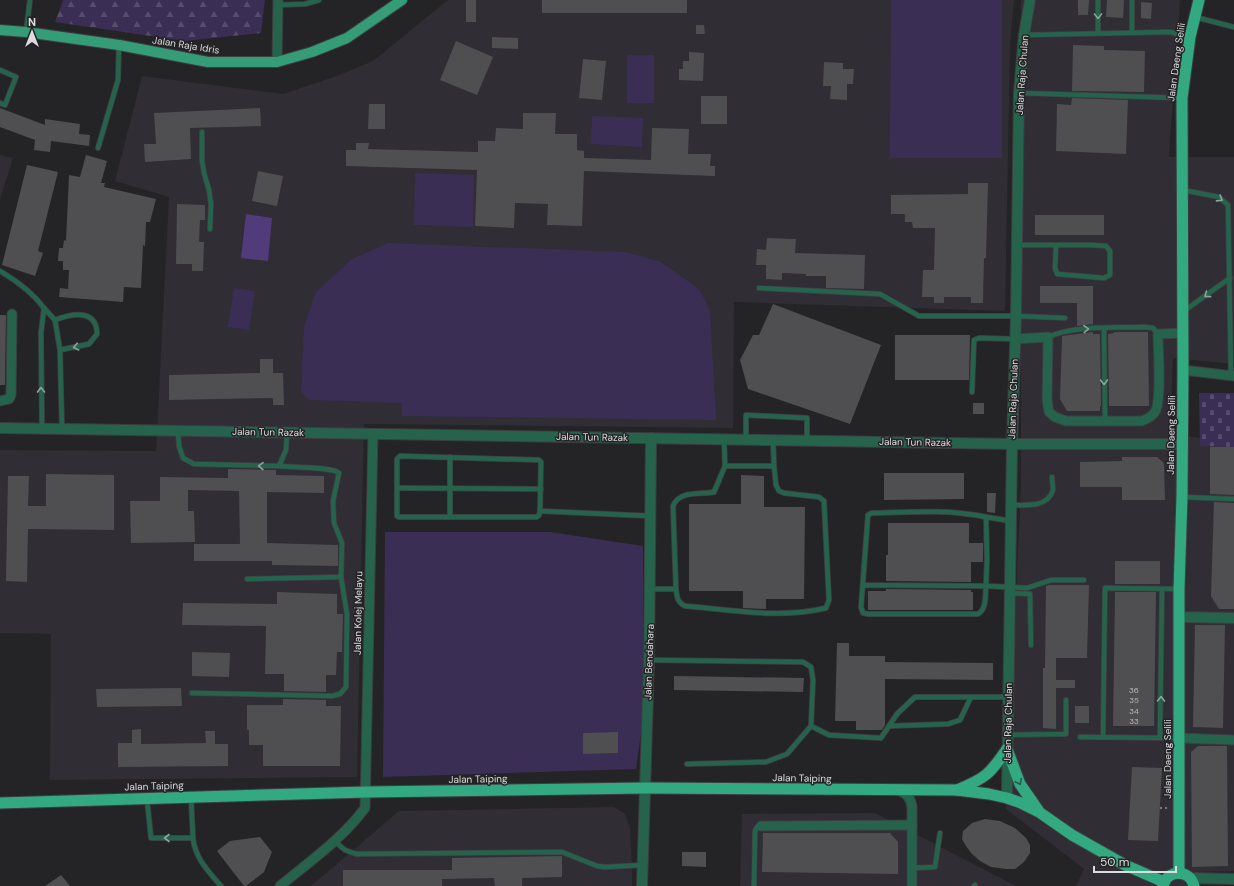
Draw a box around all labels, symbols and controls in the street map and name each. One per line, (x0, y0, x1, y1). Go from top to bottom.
north arrow (12, 12, 52, 52)
one-way arrow (1094, 13, 1102, 19)
text: N (28, 15, 36, 29)
street label: Jalan Daeng Selili (1164, 22, 1188, 102)
street label: Jalan Raja Idris (151, 33, 221, 57)
street label: Jalan Raja Chulan (1013, 34, 1031, 116)
one-way arrow (1216, 195, 1223, 202)
one-way arrow (1204, 290, 1211, 297)
one-way arrow (1083, 325, 1089, 334)
one-way arrow (73, 342, 79, 350)
street label: Jalan Raja Chulan (1005, 358, 1021, 439)
one-way arrow (1100, 379, 1108, 385)
one-way arrow (37, 387, 45, 393)
street label: Jalan Daeng Selili (1164, 395, 1178, 475)
street label: Jalan Tun Razak (232, 425, 304, 439)
street label: Jalan Tun Razak (556, 430, 628, 444)
street label: Jalan Tun Razak (879, 435, 951, 449)
one-way arrow (258, 461, 264, 470)
street label: Jalan Kolej Melayu (351, 571, 365, 655)
street label: Jalan Bendahara (641, 624, 657, 700)
street label: Jalan Raja Chulan (1001, 682, 1015, 763)
house number: 36 (1129, 685, 1139, 695)
house number: 35 (1129, 695, 1139, 705)
one-way arrow (1157, 696, 1165, 702)
house number: 34 (1129, 706, 1139, 716)
house number: 33 (1129, 716, 1139, 726)
street label: Jalan Daeng Selili (1161, 719, 1174, 799)
street label: Jalan Taiping (772, 771, 832, 785)
street label: Jalan Taiping (448, 772, 508, 786)
street label: Jalan Taiping (124, 778, 184, 794)
one-way arrow (1015, 778, 1022, 785)
one-way arrow (164, 834, 170, 842)
scale bar (1094, 848, 1176, 874)
text: 50 m (1100, 854, 1129, 870)

